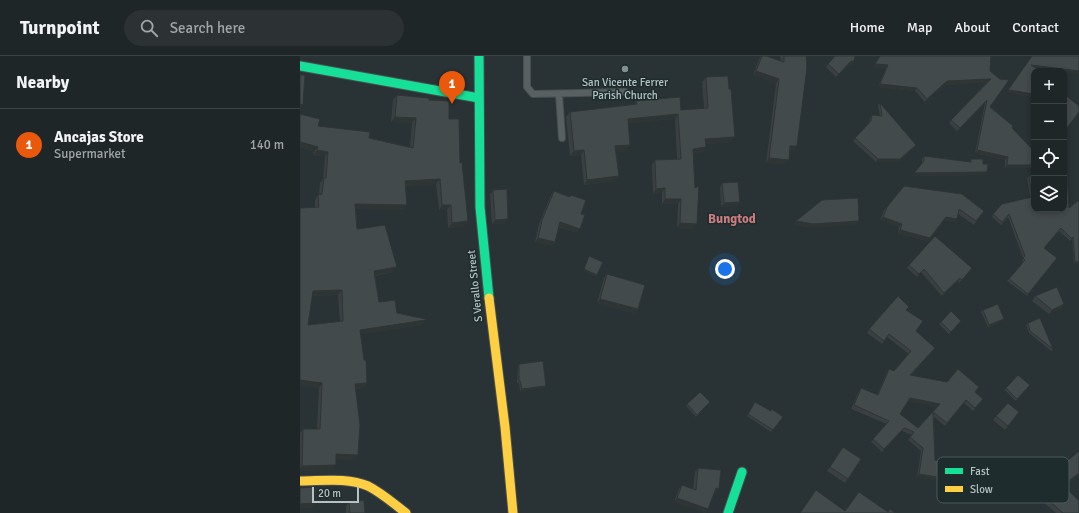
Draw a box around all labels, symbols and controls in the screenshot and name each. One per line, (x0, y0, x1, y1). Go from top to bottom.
search box (124, 10, 404, 46)
text: Turnpoint (20, 16, 100, 40)
icon: search (138, 17, 160, 39)
text: Search here (170, 19, 245, 37)
text: Home (850, 19, 885, 36)
text: Map (907, 19, 932, 36)
text: About (954, 19, 990, 36)
text: Contact (1012, 19, 1059, 36)
marker: San Vicente Ferrer Parish Church (620, 64, 630, 74)
map controls (1031, 68, 1067, 212)
button: + (1031, 68, 1067, 104)
pin: 1 (439, 71, 465, 104)
text: Nearby (16, 72, 69, 93)
place label: San Vicente Ferrer Parish Church (582, 76, 668, 102)
button: − (1031, 104, 1067, 140)
text: Ancajas Store (54, 128, 144, 146)
text: 1 (25, 137, 33, 153)
text: 140 m (250, 137, 284, 153)
button: locate (1031, 140, 1067, 176)
text: Supermarket (54, 146, 126, 162)
button: layers (1031, 176, 1067, 212)
district label: Bungtod (708, 211, 756, 227)
street label: S Verallo Street (465, 249, 485, 323)
your location (715, 259, 735, 279)
legend (937, 457, 1069, 503)
text: Fast (970, 465, 990, 478)
text: Slow (970, 483, 993, 496)
scale bar (312, 485, 359, 504)
text: 20 m (318, 487, 341, 500)

